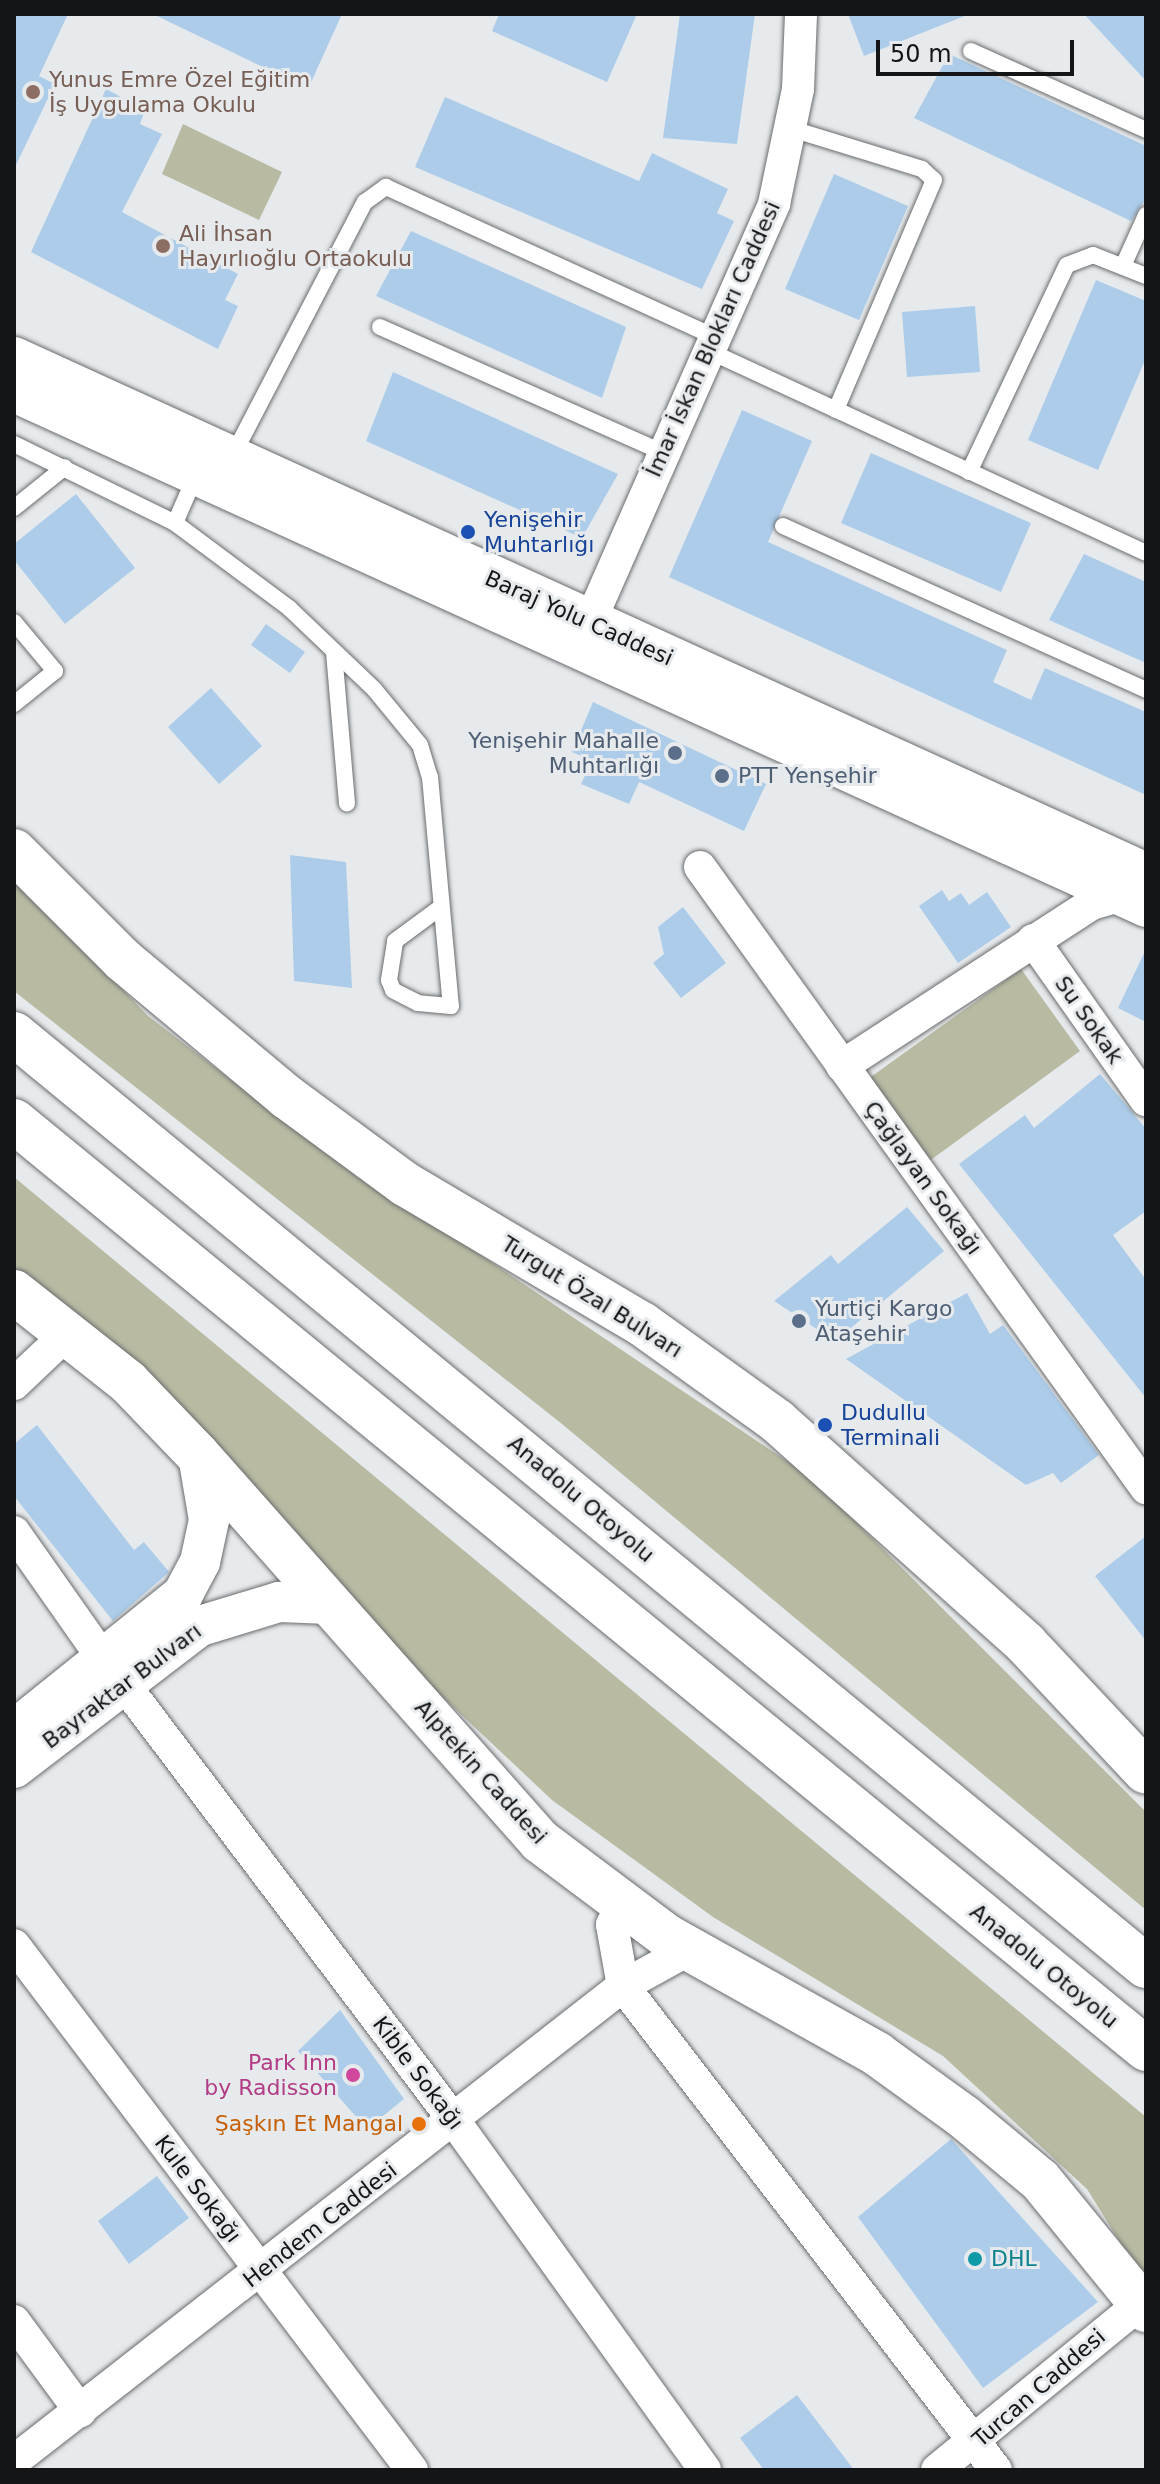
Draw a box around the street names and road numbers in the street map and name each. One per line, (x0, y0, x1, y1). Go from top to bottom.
street label: İmar İskan Blokları Caddesi (640, 197, 786, 481)
street label: Baraj Yolu Caddesi (481, 565, 677, 671)
street label: Su Sokak (1049, 971, 1129, 1069)
street label: Çağlayan Sokağı (858, 1096, 988, 1260)
street label: Turgut Özal Bulvarı (497, 1231, 687, 1363)
street label: Anadolu Otoyolu (502, 1430, 660, 1568)
street label: Bayraktar Bulvarı (37, 1618, 207, 1754)
street label: Alptekin Caddesi (409, 1694, 553, 1850)
street label: Anadolu Otoyolu (965, 1898, 1123, 2034)
street label: Kible Sokağı (367, 2011, 469, 2135)
street label: Kule Sokağı (149, 2130, 247, 2248)
street label: Hendem Caddesi (238, 2157, 402, 2293)
street label: Turcan Caddesi (967, 2323, 1111, 2453)

